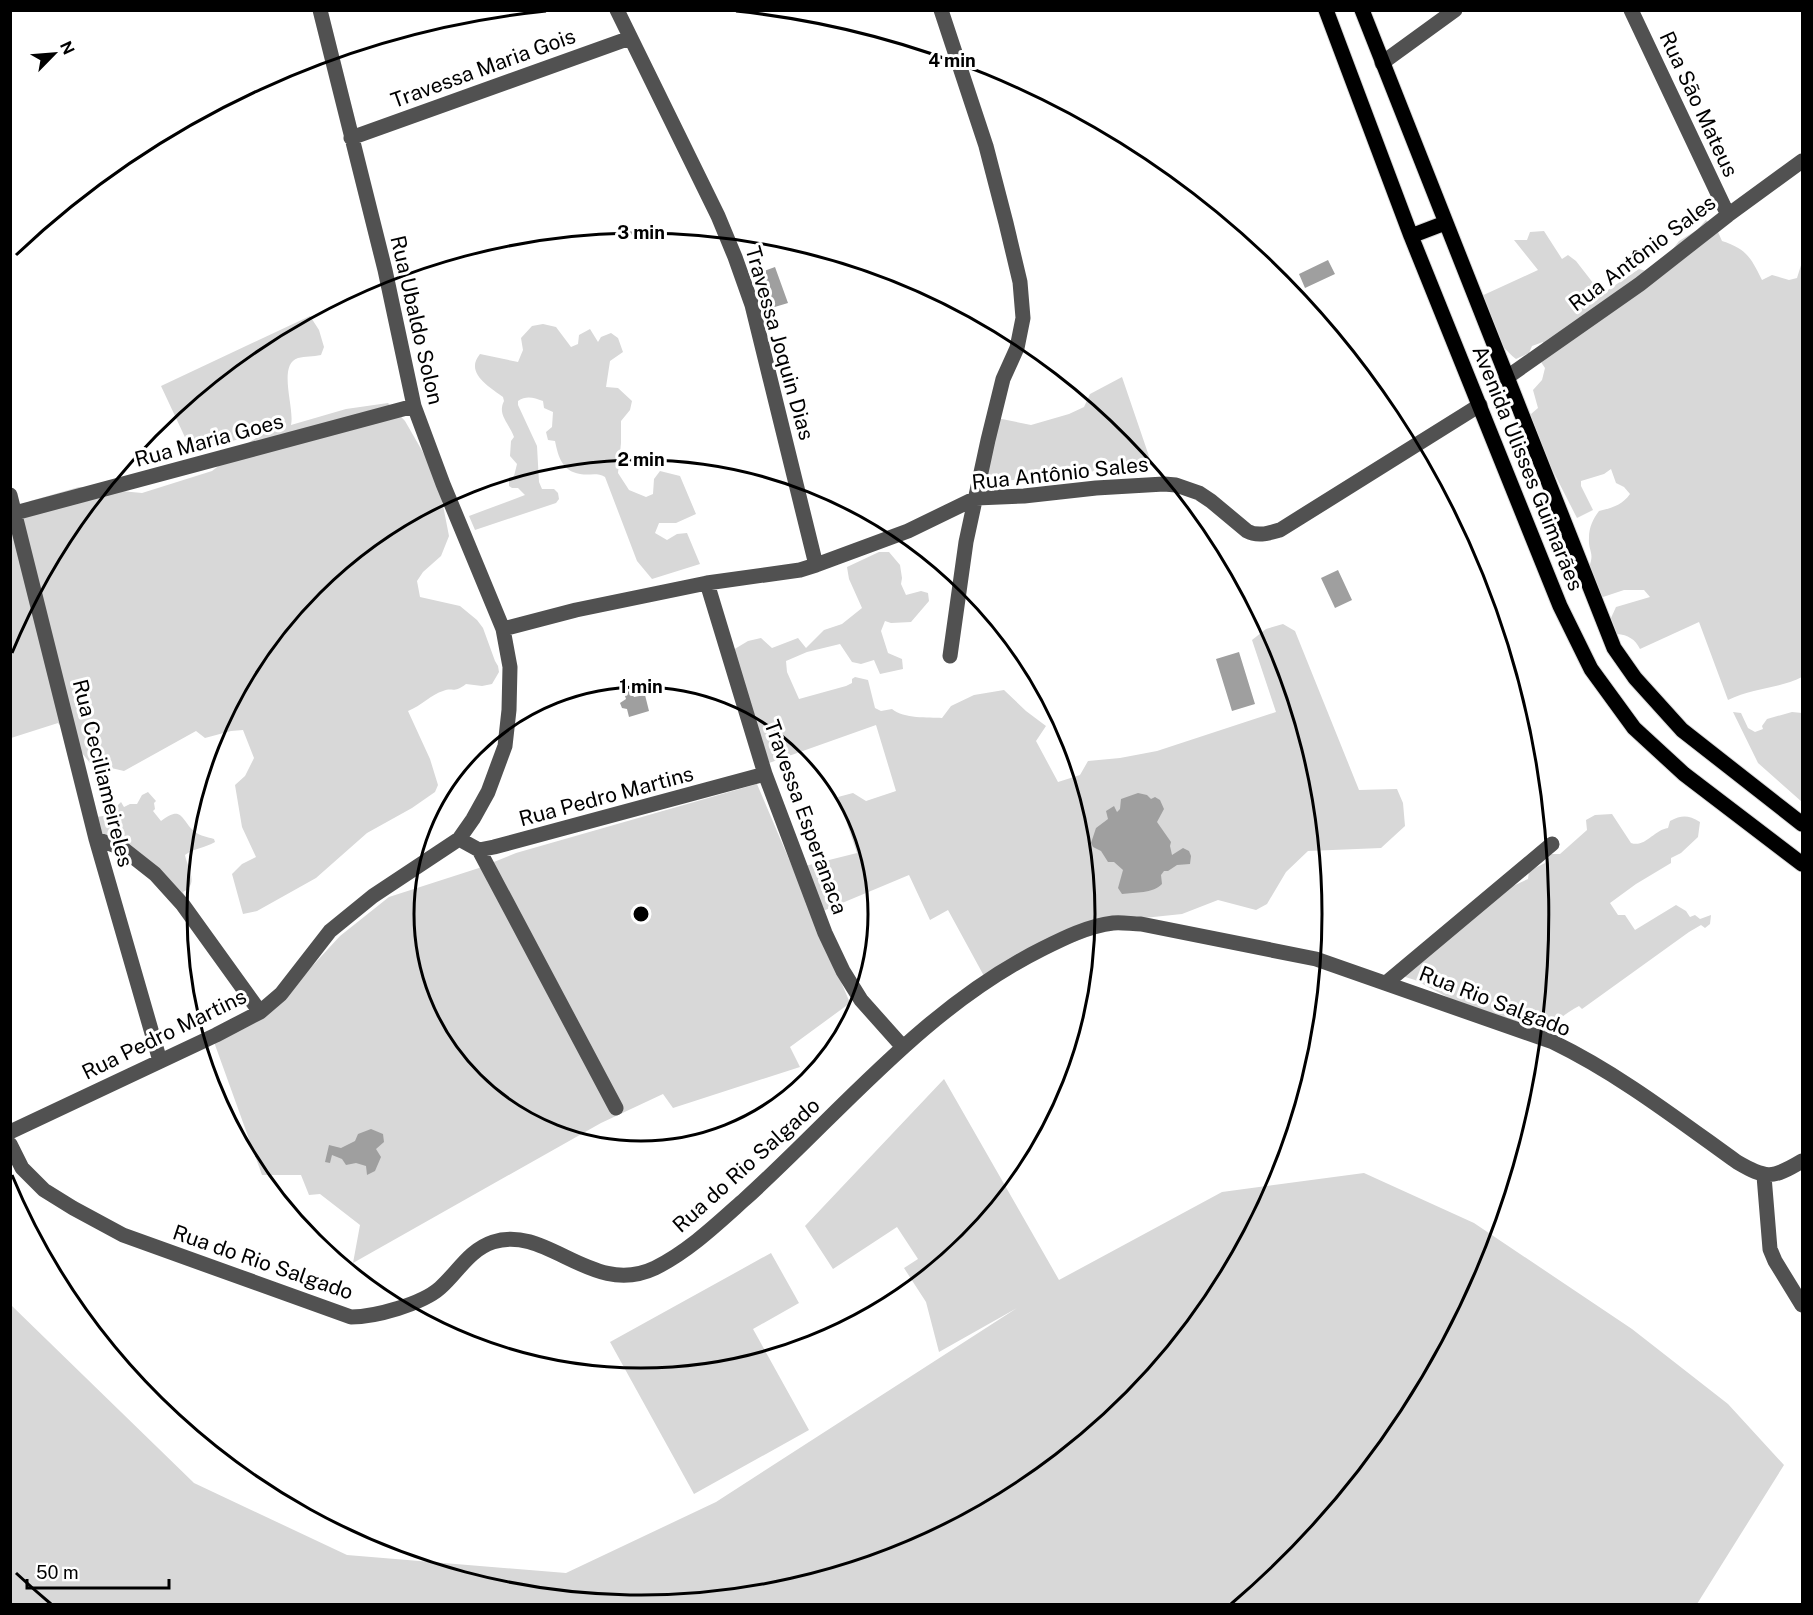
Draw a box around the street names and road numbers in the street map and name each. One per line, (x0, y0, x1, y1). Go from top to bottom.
street label: Travessa Maria Gois (387, 23, 579, 113)
street label: Rua São Mateus (1654, 27, 1744, 181)
street label: Rua Antônio Sales (1564, 190, 1720, 316)
street label: Rua Ubaldo Solon (385, 233, 449, 407)
street label: Travessa Joquin Dias (740, 243, 820, 443)
street label: Avenida Ulisses Guimarães (1467, 342, 1589, 594)
street label: Rua Maria Goes (132, 408, 286, 472)
street label: Rua Antônio Sales (971, 451, 1149, 495)
street label: Rua Ceciliameireles (68, 677, 138, 869)
street label: Travessa Esperanaca (759, 716, 853, 918)
street label: Rua Pedro Martins (516, 761, 696, 831)
street label: Rua Rio Salgado (1416, 961, 1574, 1041)
street label: Rua Pedro Martins (78, 983, 250, 1085)
street label: Rua do Rio Salgado (667, 1092, 825, 1238)
street label: Rua do Rio Salgado (170, 1219, 356, 1305)

